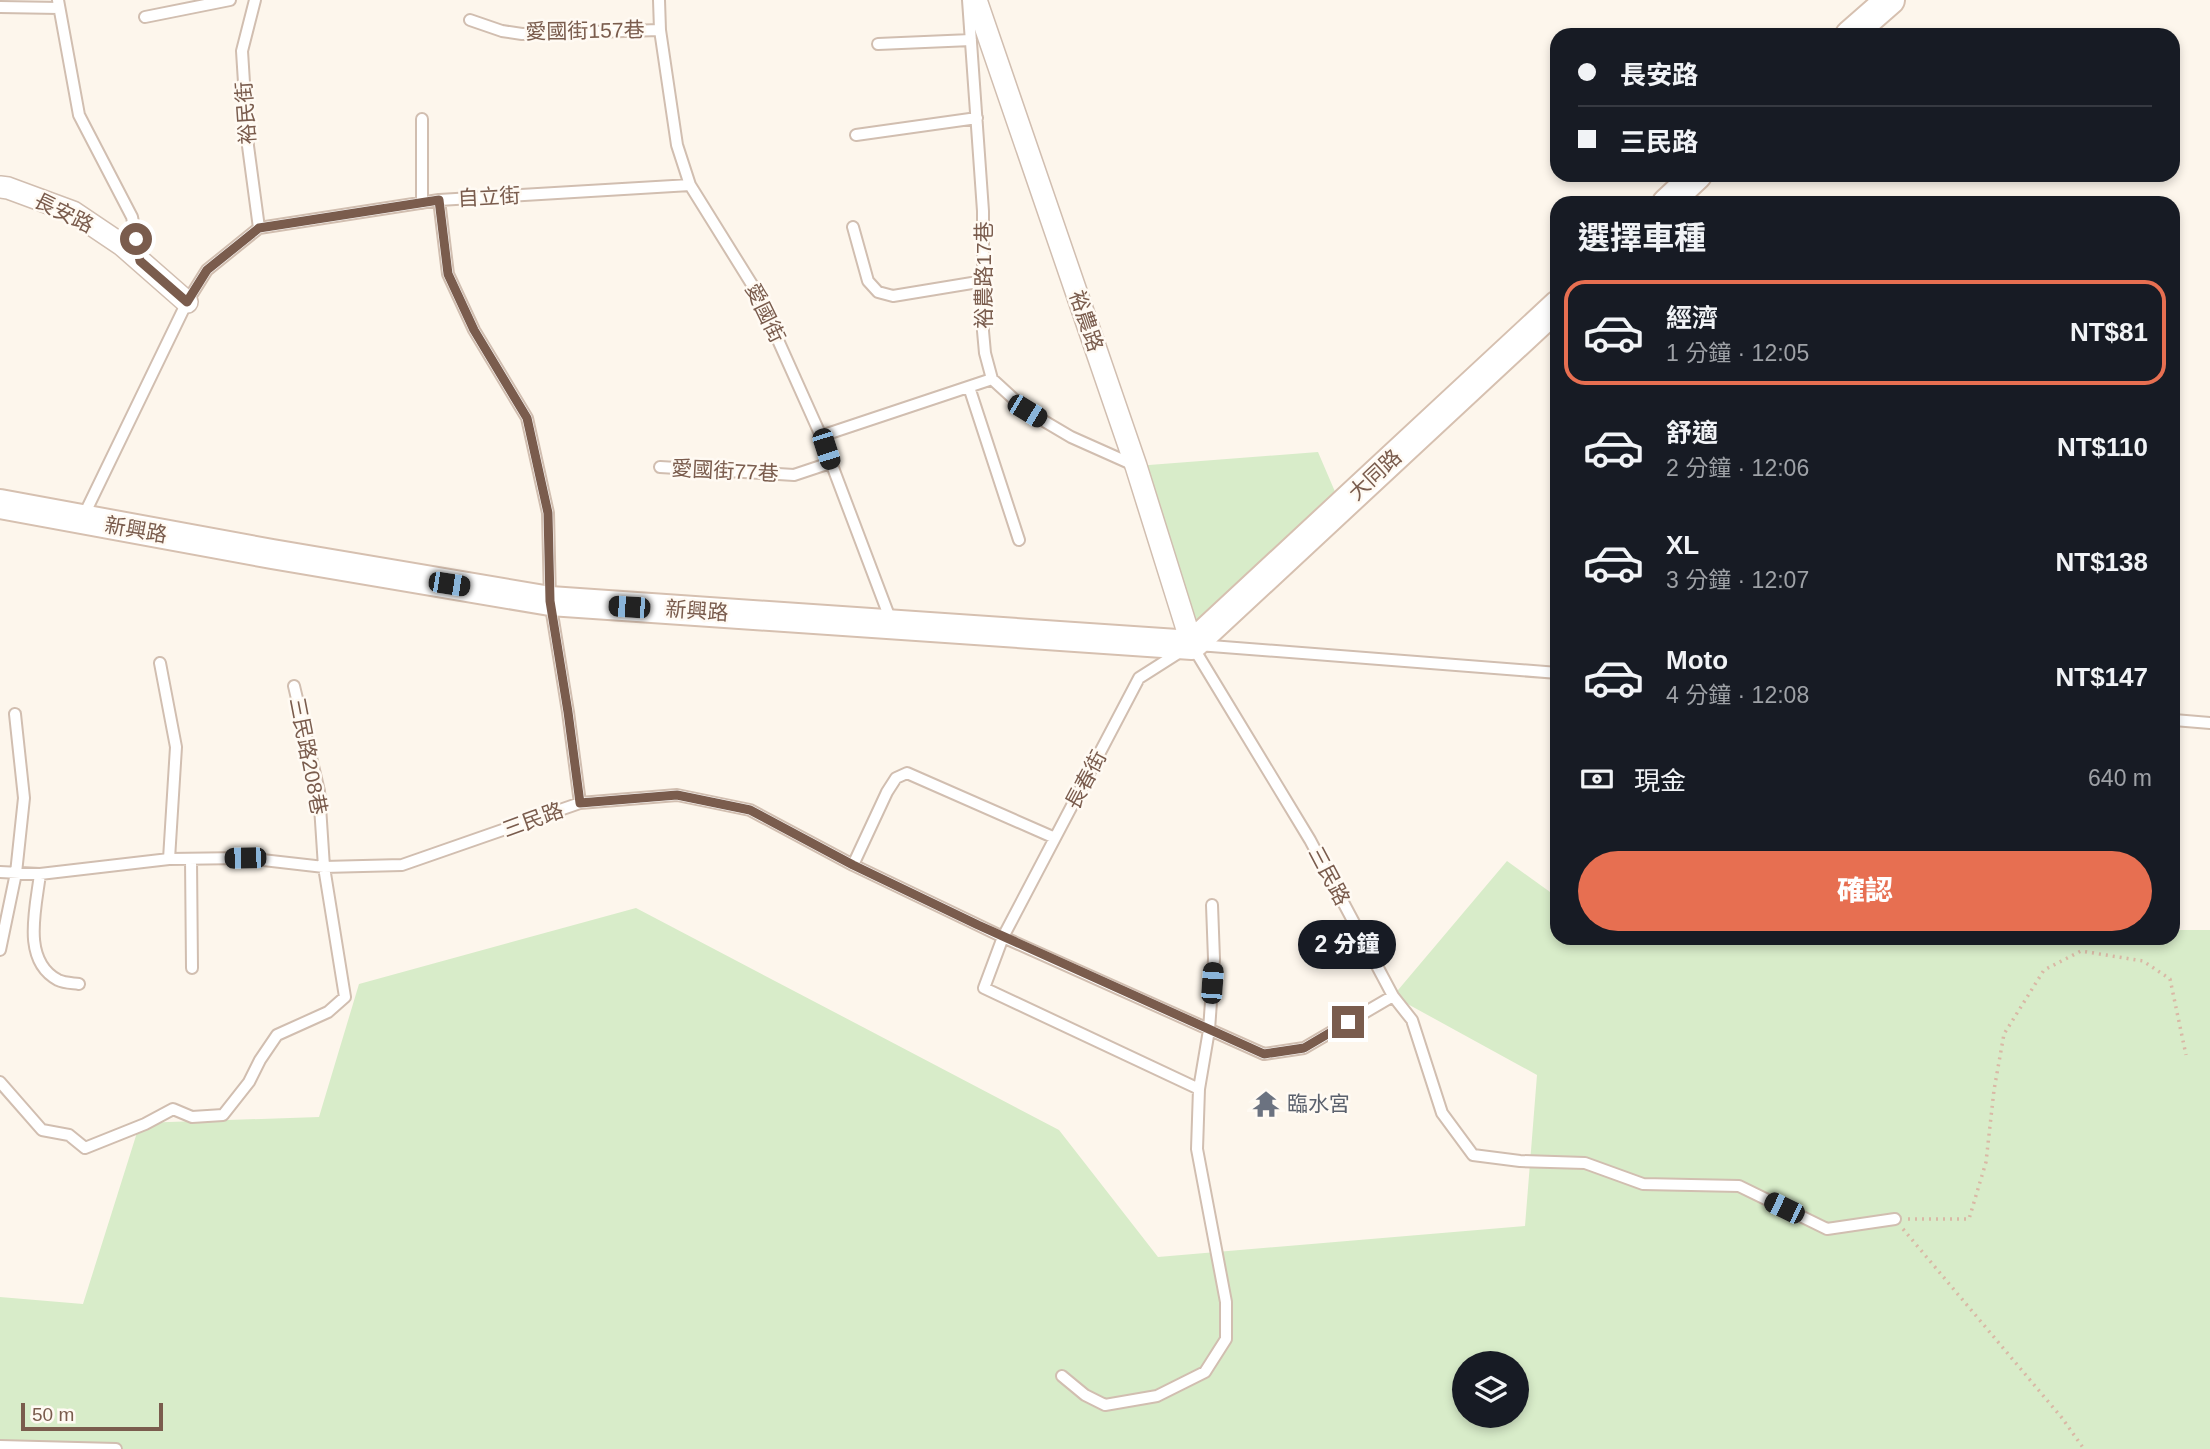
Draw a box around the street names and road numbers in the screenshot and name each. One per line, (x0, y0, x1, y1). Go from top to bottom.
street label: 愛國街157巷 (525, 18, 645, 43)
street label: 裕民街 (232, 81, 259, 145)
street label: 自立街 (457, 183, 521, 210)
street label: 長安路 (31, 188, 98, 237)
street label: 裕農路17巷 (972, 221, 995, 329)
street label: 愛國街 (741, 279, 790, 346)
street label: 裕農路 (1065, 287, 1108, 354)
street label: 大同路 (1344, 445, 1406, 505)
street label: 愛國街77巷 (671, 456, 779, 485)
street label: 新興路 (103, 513, 169, 546)
street label: 新興路 (665, 597, 729, 624)
street label: 三民路208巷 (286, 695, 331, 817)
street label: 長春街 (1061, 747, 1111, 813)
street label: 三民路 (499, 798, 566, 841)
street label: 三民路 (1304, 843, 1354, 909)

